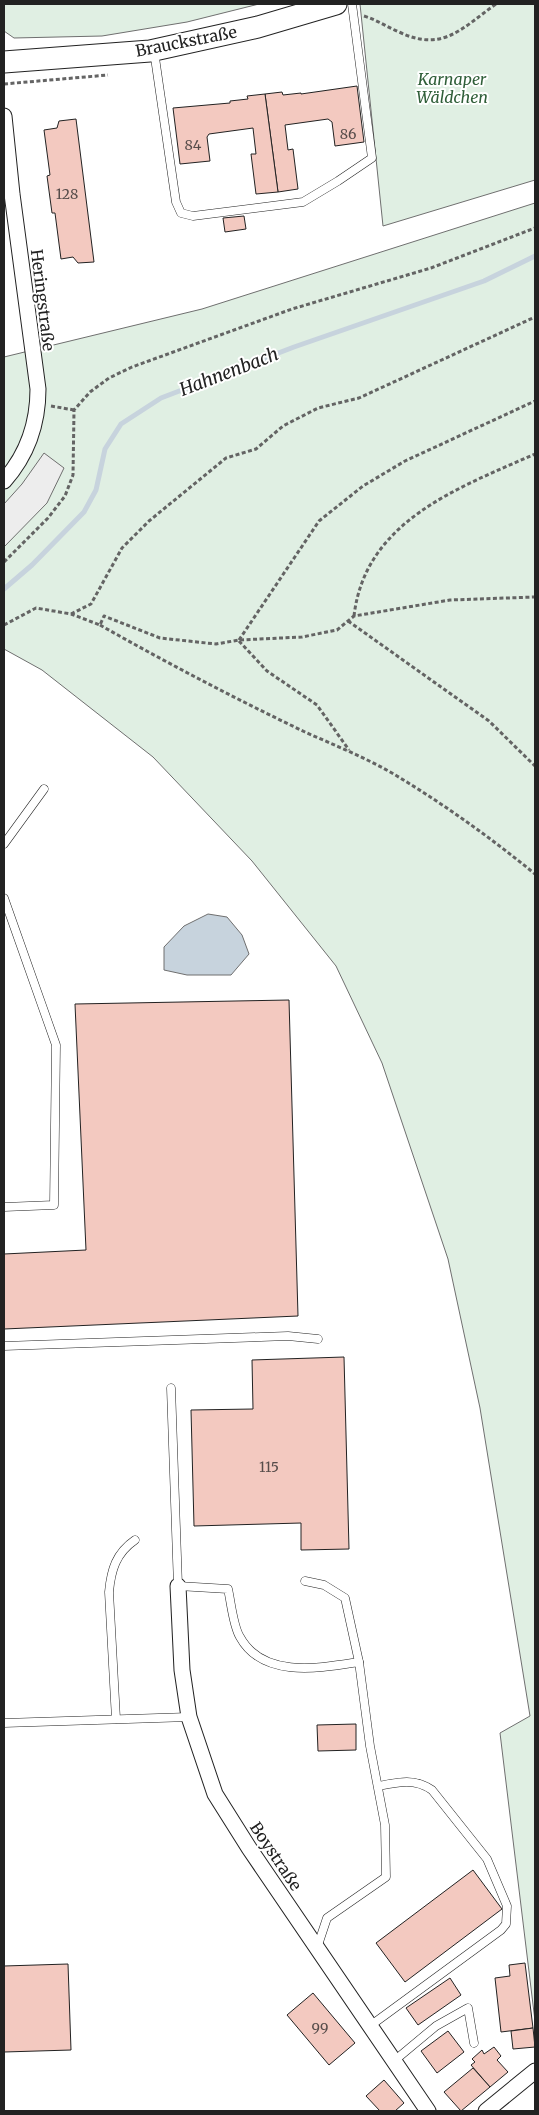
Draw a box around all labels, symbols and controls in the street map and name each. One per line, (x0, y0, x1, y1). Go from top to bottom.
street label: Brauckstraße (134, 21, 238, 61)
park label: Karnaper Wäldchen (416, 69, 488, 107)
house number: 86 (340, 125, 356, 143)
house number: 84 (185, 136, 202, 154)
house number: 128 (56, 185, 78, 203)
street label: Heringstraße (27, 248, 59, 352)
water label: Hahnenbach (175, 342, 282, 401)
house number: 115 (259, 1458, 279, 1476)
street label: Boystraße (246, 1818, 306, 1894)
house number: 99 (312, 2019, 328, 2037)

